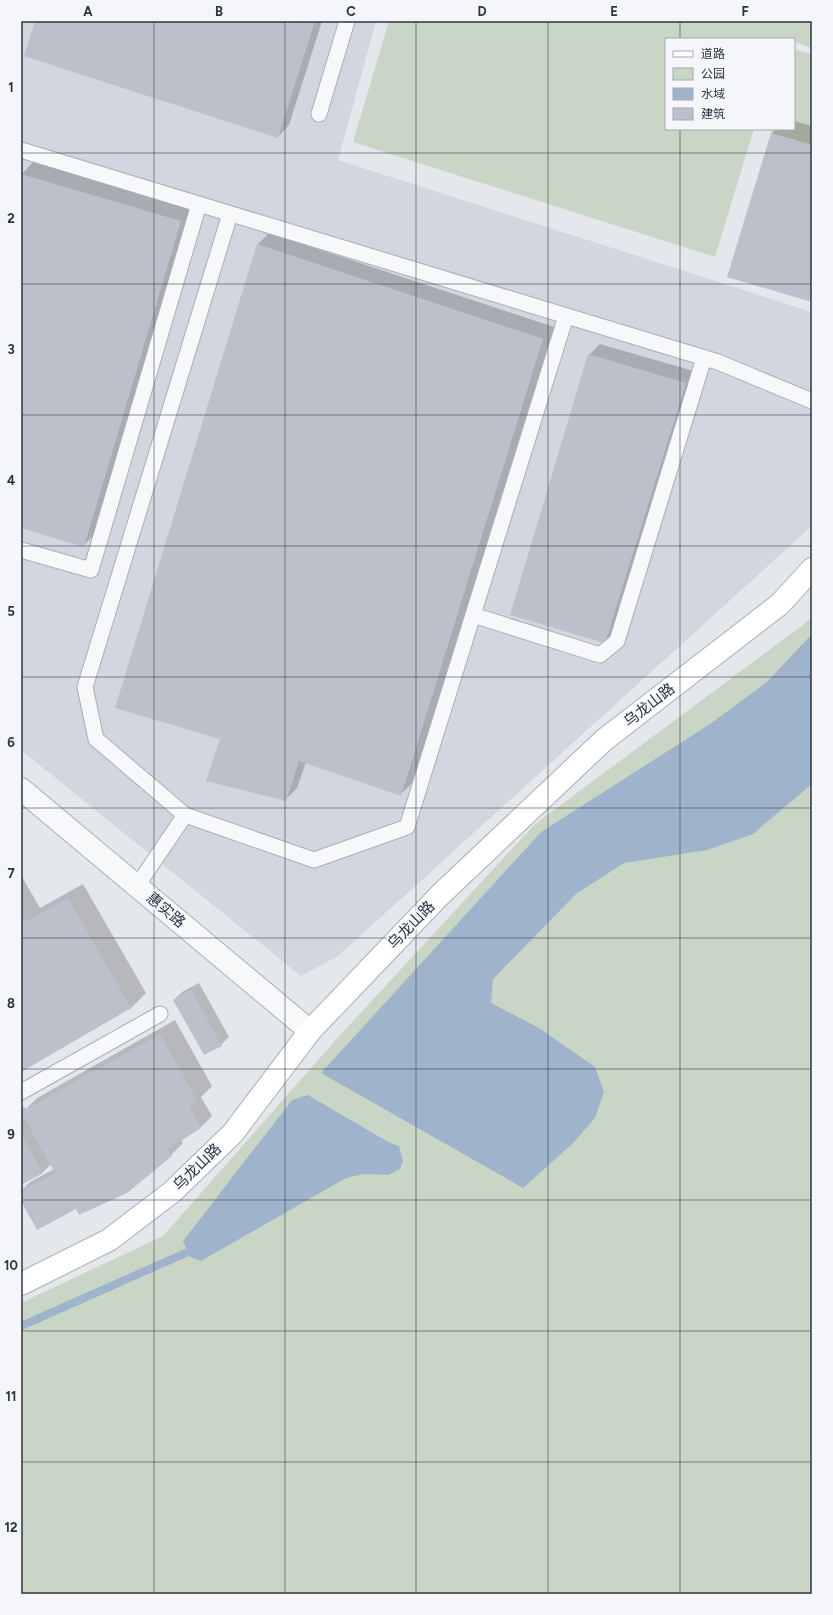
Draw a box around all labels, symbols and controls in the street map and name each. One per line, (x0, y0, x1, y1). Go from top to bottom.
text: A (83, 4, 93, 19)
text: B (215, 4, 223, 19)
text: C (346, 4, 356, 19)
text: D (477, 4, 487, 19)
text: E (610, 4, 618, 19)
text: F (741, 4, 749, 19)
legend (665, 38, 795, 130)
text: 道路 (701, 47, 725, 61)
text: 公园 (701, 67, 725, 81)
text: 1 (8, 80, 14, 95)
text: 水域 (701, 87, 725, 101)
text: 建筑 (701, 107, 725, 121)
text: 2 (7, 211, 15, 226)
text: 3 (7, 342, 15, 357)
text: 4 (7, 473, 15, 488)
text: 5 (7, 604, 15, 619)
street label: 乌龙山路 (620, 679, 678, 731)
text: 6 (7, 735, 15, 750)
text: 7 (7, 866, 15, 881)
street label: 惠实路 (143, 889, 189, 931)
street label: 乌龙山路 (384, 897, 438, 953)
text: 8 (7, 996, 15, 1011)
text: 9 (7, 1127, 15, 1142)
street label: 乌龙山路 (169, 1140, 225, 1194)
text: 10 (4, 1258, 18, 1273)
text: 11 (6, 1389, 16, 1404)
text: 12 (4, 1520, 18, 1535)

